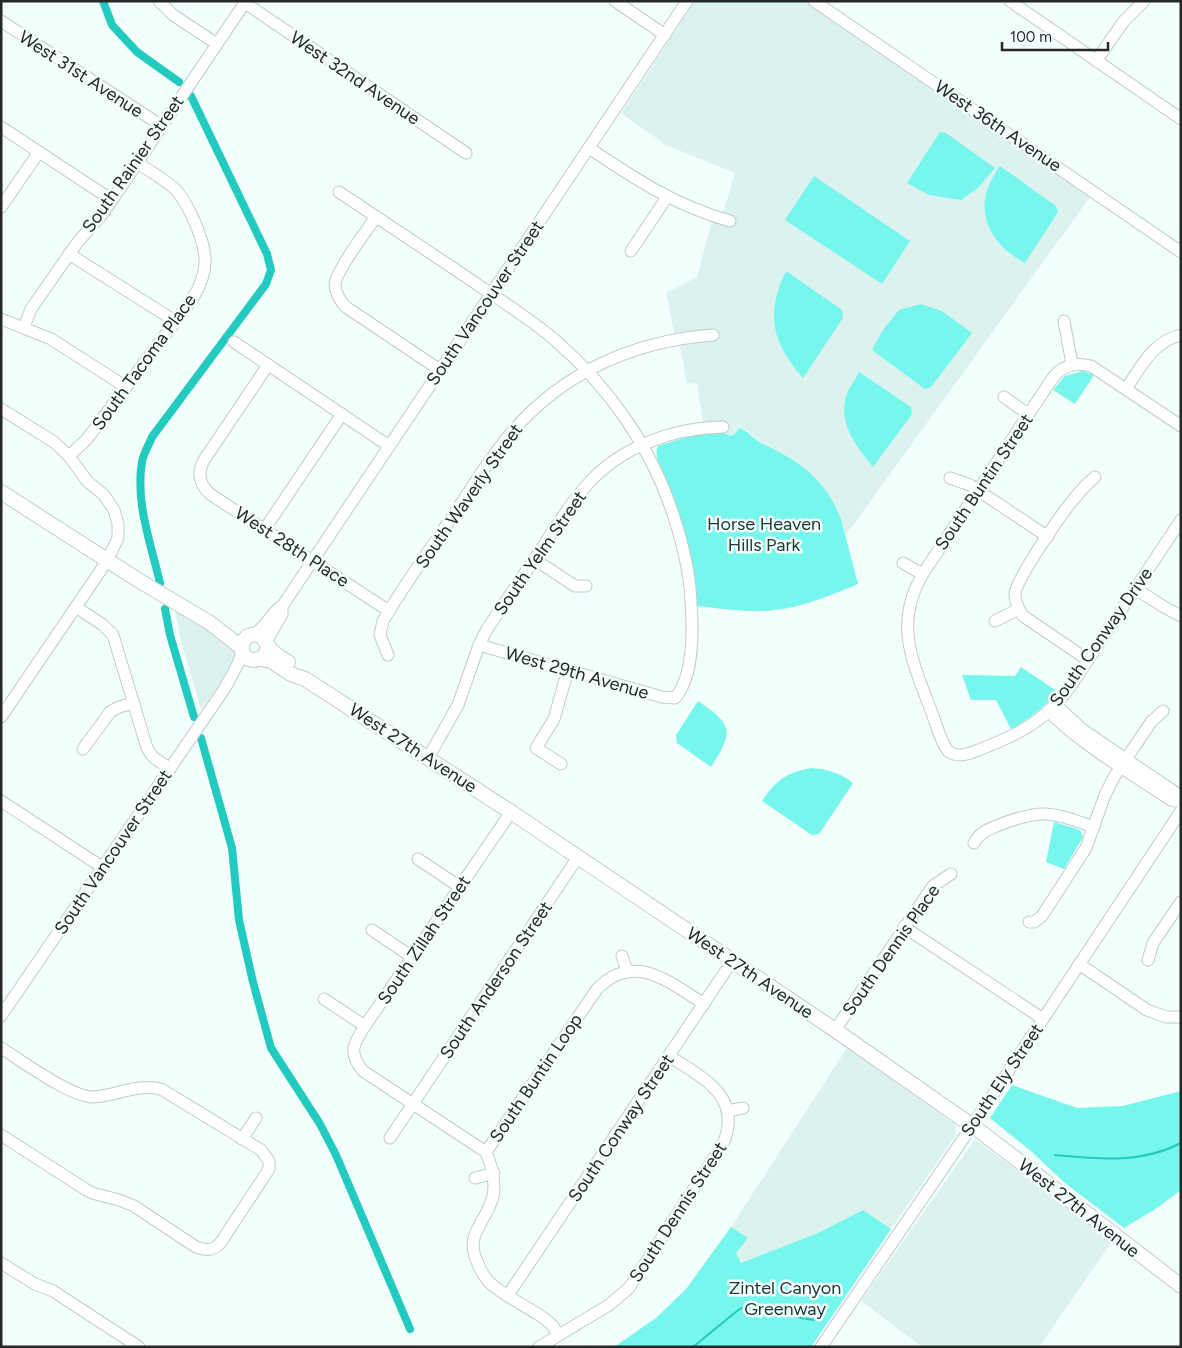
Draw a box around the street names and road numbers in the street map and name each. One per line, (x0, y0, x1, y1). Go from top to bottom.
street label: West 31st Avenue (15, 26, 147, 122)
street label: West 32nd Avenue (286, 26, 424, 130)
street label: West 36th Avenue (930, 75, 1066, 177)
street label: South Rainier Street (77, 91, 189, 237)
street label: South Vancouver Street (422, 216, 548, 390)
street label: South Tacoma Place (87, 289, 201, 434)
street label: South Buntin Street (930, 409, 1038, 554)
street label: South Waverly Street (411, 419, 527, 573)
street label: South Yelm Street (489, 486, 591, 619)
street label: West 28th Place (231, 502, 353, 592)
street label: South Conway Drive (1045, 563, 1157, 711)
street label: West 29th Avenue (503, 642, 652, 704)
street label: West 27th Avenue (345, 698, 481, 798)
street label: South Vancouver Street (50, 765, 176, 939)
street label: South Zillah Street (373, 871, 475, 1009)
street label: South Dennis Place (837, 880, 945, 1020)
street label: South Anderson Street (435, 897, 557, 1063)
street label: West 27th Avenue (683, 923, 818, 1024)
street label: South Buntin Loop (485, 1010, 587, 1146)
street label: South Ely Street (956, 1019, 1048, 1141)
street label: South Conway Street (563, 1050, 679, 1206)
street label: South Dennis Street (625, 1138, 732, 1286)
street label: West 27th Avenue (1014, 1154, 1144, 1262)

